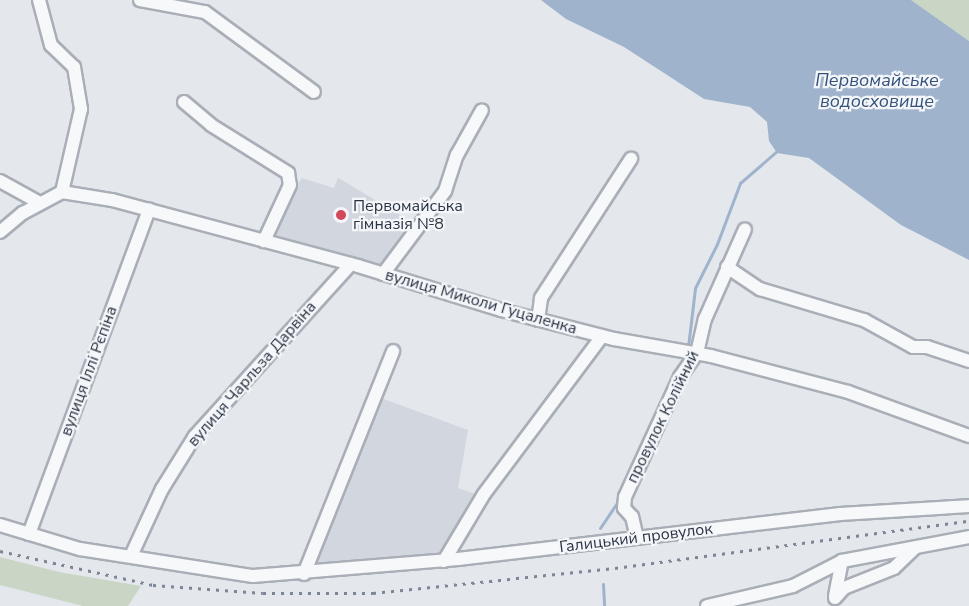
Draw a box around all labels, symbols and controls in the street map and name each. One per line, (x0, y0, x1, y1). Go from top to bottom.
water label: Первомайське водосховище (815, 70, 939, 112)
place label: Первомайська гімназія №8 (353, 196, 463, 234)
marker: Первомайська гімназія №8 (334, 208, 348, 222)
street label: вулиця Миколи Гуцаленка (383, 265, 579, 339)
street label: вулиця Чарльза Дарвіна (184, 297, 320, 451)
street label: вулиця Іллі Рєпіна (57, 303, 121, 439)
street label: провулок Колійний (623, 348, 703, 486)
street label: Галицький провулок (558, 519, 714, 557)

